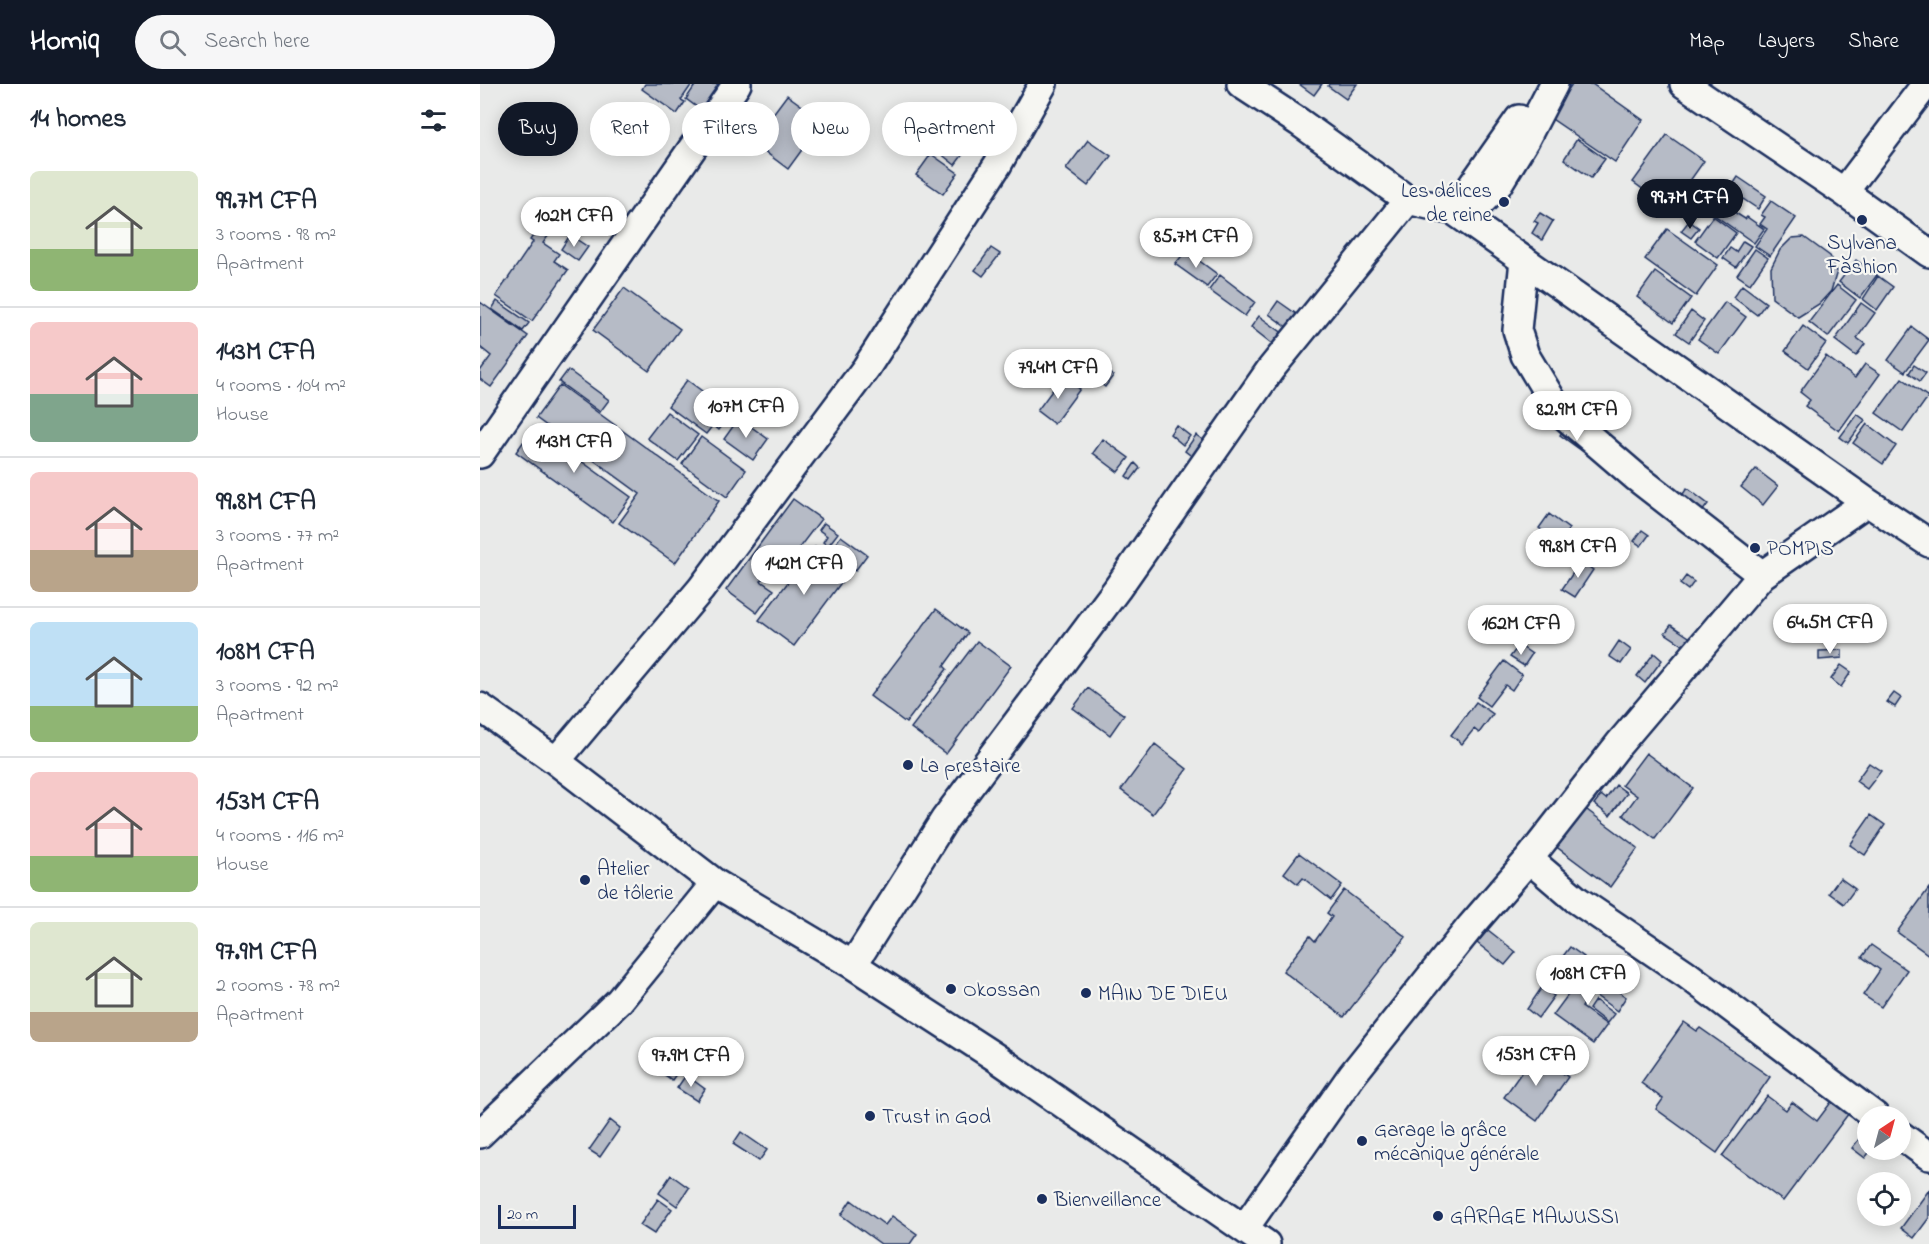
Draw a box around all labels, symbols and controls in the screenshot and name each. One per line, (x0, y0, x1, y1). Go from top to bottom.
search box (135, 15, 555, 69)
text: Homiq (30, 22, 99, 63)
icon: search (156, 26, 189, 59)
text: Search here (204, 26, 310, 58)
text: Map (1689, 27, 1725, 57)
text: Layers (1758, 27, 1815, 57)
text: Share (1848, 27, 1899, 57)
text: 14 homes (30, 101, 126, 139)
chip: Buy (498, 102, 578, 156)
chip: Rent (590, 102, 670, 156)
chip: Filters (682, 102, 779, 156)
chip: New (791, 102, 870, 156)
chip: Apartment (882, 102, 1017, 156)
icon: filters (417, 104, 450, 137)
place label: Les délices de reine (1401, 177, 1493, 231)
pin: 99.7M CFA (1621, 179, 1759, 230)
text: 99.7M CFA (216, 183, 317, 221)
text: 99.7M CFA (1651, 184, 1729, 213)
icon: home (78, 195, 150, 267)
marker: Les délices de reine (1497, 195, 1511, 209)
pin: 102M CFA (512, 197, 636, 248)
text: 102M CFA (535, 202, 613, 231)
marker: Sylvana Fashion (1855, 213, 1869, 227)
pin: 85.7M CFA (1127, 218, 1265, 269)
text: 3 rooms · 98 m² (216, 221, 336, 250)
text: 85.7M CFA (1154, 223, 1238, 252)
place label: Sylvana Fashion (1826, 229, 1897, 283)
text: Apartment (216, 250, 304, 279)
text: 143M CFA (216, 334, 315, 372)
icon: home (78, 346, 150, 418)
pin: 79.4M CFA (989, 349, 1127, 400)
text: 79.4M CFA (1018, 354, 1098, 383)
text: 4 rooms · 104 m² (216, 372, 346, 401)
pin: 107M CFA (684, 388, 808, 439)
pin: 82.9M CFA (1508, 391, 1646, 442)
text: 107M CFA (708, 393, 784, 422)
text: 82.9M CFA (1537, 396, 1617, 425)
text: House (216, 401, 269, 430)
pin: 143M CFA (512, 423, 636, 474)
text: 143M CFA (536, 428, 612, 457)
text: 99.8M CFA (216, 484, 316, 522)
icon: home (78, 496, 150, 568)
text: 3 rooms · 77 m² (216, 522, 339, 551)
pin: 99.8M CFA (1509, 528, 1647, 579)
text: 99.8M CFA (1539, 533, 1617, 562)
place label: POMPIS (1767, 535, 1834, 565)
marker: POMPIS (1748, 541, 1762, 555)
pin: 142M CFA (742, 545, 866, 596)
text: 142M CFA (765, 550, 843, 579)
text: Apartment (216, 551, 304, 580)
pin: 64.5M CFA (1761, 604, 1899, 655)
pin: 162M CFA (1459, 605, 1583, 656)
text: 64.5M CFA (1787, 609, 1873, 638)
text: 162M CFA (1482, 610, 1560, 639)
text: 108M CFA (216, 634, 315, 672)
icon: home (78, 646, 150, 718)
text: 3 rooms · 92 m² (216, 672, 339, 701)
text: Apartment (216, 701, 304, 730)
place label: La prestaire (920, 752, 1021, 782)
marker: La prestaire (901, 758, 915, 772)
text: 153M CFA (216, 784, 319, 822)
icon: home (78, 796, 150, 868)
text: 4 rooms · 116 m² (216, 822, 344, 851)
text: House (216, 851, 269, 880)
place label: Atelier de tôlerie (597, 855, 674, 909)
marker: Atelier de tôlerie (578, 873, 592, 887)
text: 97.9M CFA (216, 934, 317, 972)
icon: home (78, 946, 150, 1018)
pin: 108M CFA (1526, 955, 1650, 1006)
text: 108M CFA (1550, 960, 1626, 989)
text: 2 rooms · 78 m² (216, 972, 340, 1001)
place label: Okossan (963, 976, 1040, 1006)
place label: MAIN DE DIEU (1098, 980, 1228, 1010)
marker: Okossan (944, 982, 958, 996)
marker: MAIN DE DIEU (1079, 986, 1093, 1000)
text: Apartment (216, 1001, 304, 1030)
pin: 153M CFA (1474, 1036, 1598, 1087)
pin: 97.9M CFA (622, 1037, 760, 1088)
text: 153M CFA (1496, 1041, 1576, 1070)
text: 97.9M CFA (652, 1042, 730, 1071)
place label: Trust in God (882, 1103, 991, 1133)
north arrow (1857, 1106, 1911, 1160)
map controls (1857, 1106, 1911, 1226)
marker: Trust in God (863, 1109, 877, 1123)
place label: Garage la grâce mécanique générale (1374, 1116, 1540, 1172)
marker: Garage la grâce mécanique générale (1355, 1134, 1369, 1148)
button: locate (1857, 1172, 1911, 1226)
place label: Bienveillance (1053, 1186, 1162, 1216)
marker: Bienveillance (1035, 1192, 1049, 1206)
scale bar (498, 1202, 576, 1230)
text: 20 m (507, 1203, 538, 1227)
place label: GARAGE MAWUSSI (1450, 1203, 1619, 1233)
marker: GARAGE MAWUSSI (1431, 1209, 1445, 1223)

